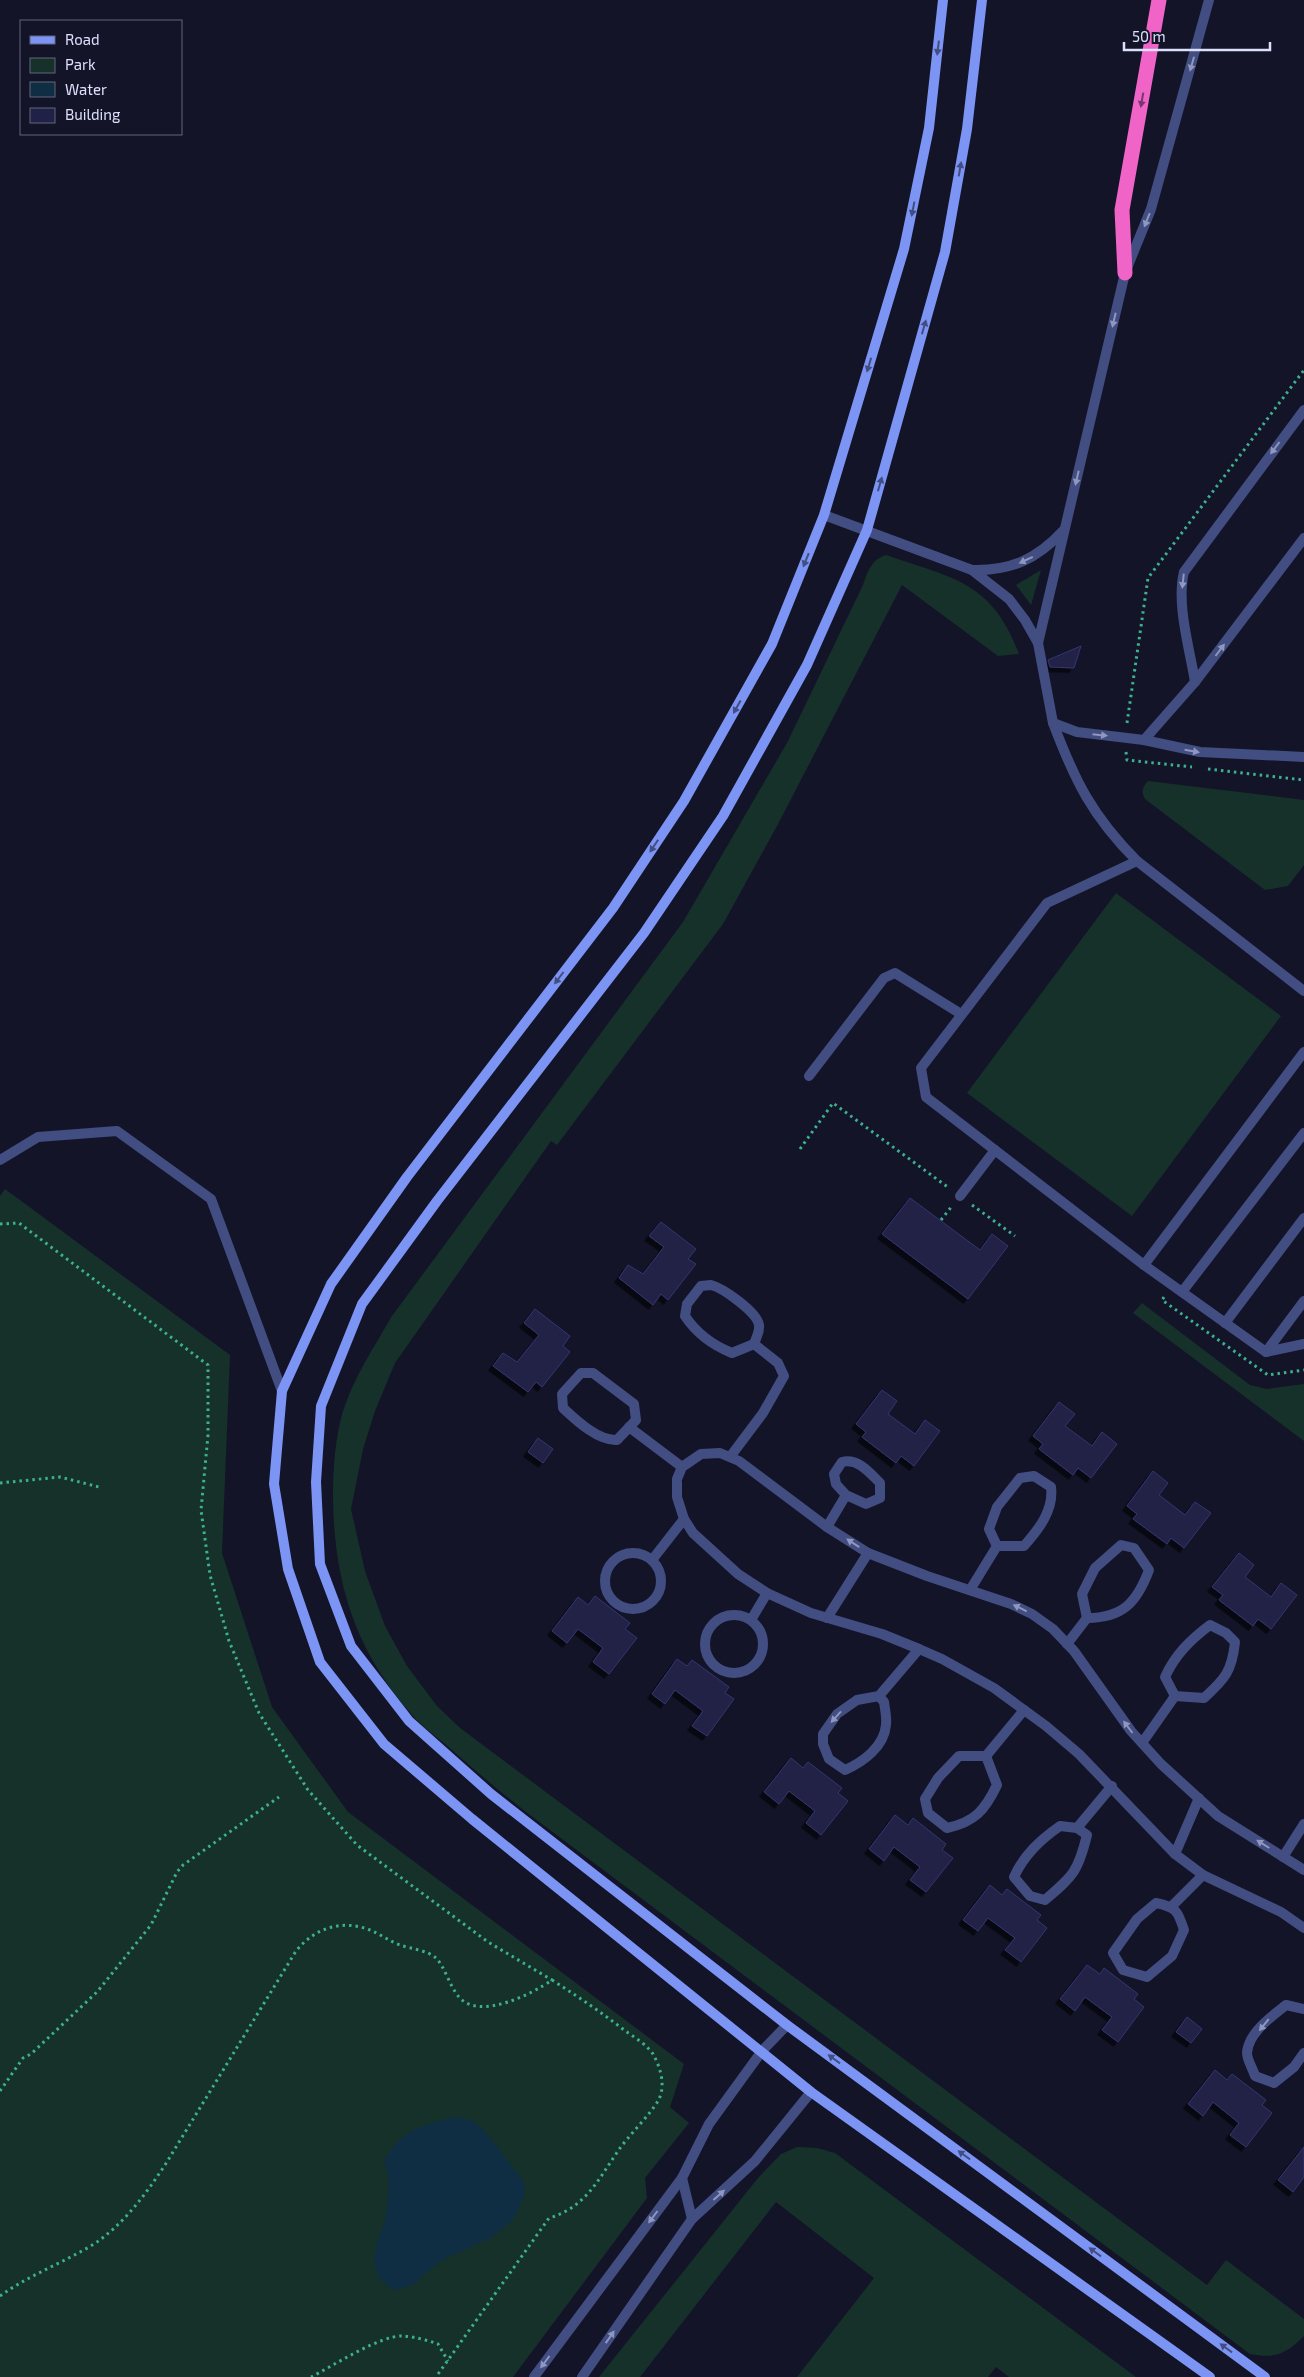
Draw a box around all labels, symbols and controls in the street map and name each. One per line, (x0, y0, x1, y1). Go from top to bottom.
legend (20, 20, 182, 135)
scale bar (1124, 20, 1270, 52)
text: 50 m (1132, 27, 1166, 45)
text: Road (65, 30, 100, 48)
one-way arrow (934, 41, 942, 57)
text: Park (65, 55, 96, 73)
one-way arrow (1187, 56, 1195, 71)
text: Water (65, 80, 107, 98)
one-way arrow (1137, 92, 1145, 108)
text: Building (65, 105, 121, 123)
one-way arrow (956, 160, 964, 176)
one-way arrow (908, 201, 916, 217)
one-way arrow (1142, 213, 1150, 227)
one-way arrow (1110, 313, 1118, 328)
one-way arrow (920, 319, 928, 334)
one-way arrow (865, 358, 873, 373)
one-way arrow (1269, 441, 1280, 454)
one-way arrow (1073, 471, 1081, 486)
one-way arrow (876, 476, 884, 491)
one-way arrow (802, 553, 810, 568)
one-way arrow (1018, 555, 1033, 564)
one-way arrow (1179, 573, 1187, 589)
one-way arrow (1215, 643, 1225, 657)
one-way arrow (733, 699, 741, 714)
one-way arrow (1092, 731, 1108, 739)
one-way arrow (1184, 747, 1200, 755)
one-way arrow (649, 840, 659, 853)
one-way arrow (554, 971, 564, 985)
one-way arrow (846, 1539, 859, 1548)
one-way arrow (1013, 1604, 1027, 1612)
one-way arrow (830, 1710, 842, 1722)
one-way arrow (1123, 1720, 1133, 1734)
one-way arrow (1256, 1840, 1269, 1849)
one-way arrow (1258, 2018, 1269, 2031)
one-way arrow (827, 2054, 841, 2064)
one-way arrow (957, 2150, 971, 2160)
one-way arrow (712, 2189, 725, 2200)
one-way arrow (647, 2210, 658, 2223)
one-way arrow (1089, 2246, 1102, 2257)
one-way arrow (605, 2330, 615, 2344)
one-way arrow (1219, 2343, 1233, 2353)
one-way arrow (540, 2355, 550, 2369)

